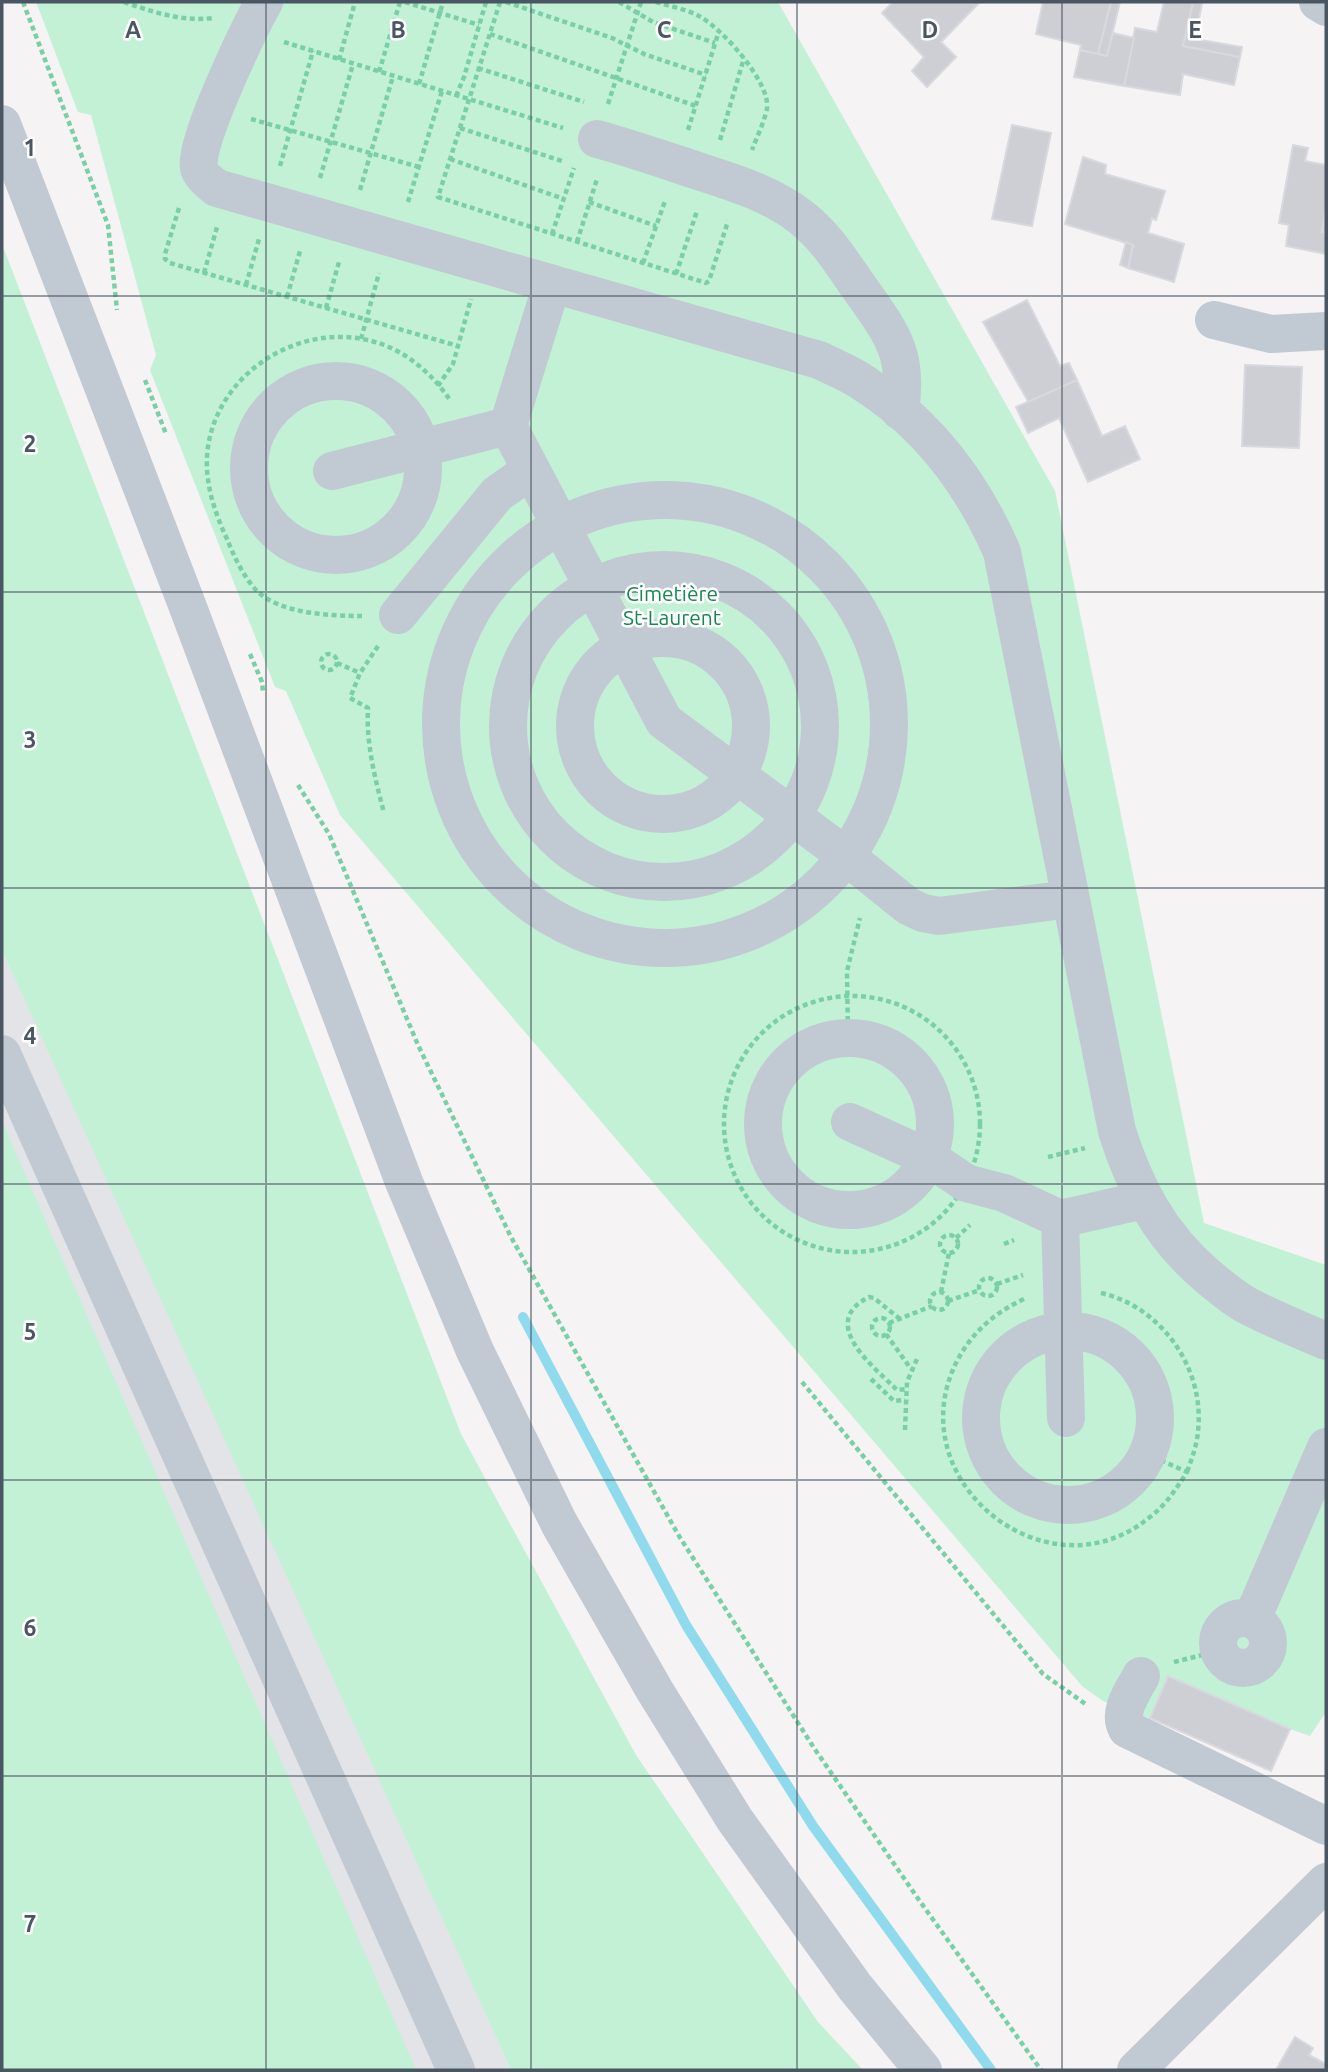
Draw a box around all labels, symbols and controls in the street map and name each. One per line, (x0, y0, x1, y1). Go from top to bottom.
text: A (125, 17, 141, 42)
text: B (390, 17, 406, 42)
text: C (657, 17, 672, 42)
text: D (922, 17, 938, 42)
text: E (1188, 17, 1202, 42)
text: 1 (24, 135, 36, 160)
text: 2 (24, 431, 36, 456)
park label: Cimetière St-Laurent (623, 581, 721, 629)
text: 3 (24, 727, 36, 752)
text: 4 (24, 1023, 37, 1048)
text: 5 (24, 1319, 36, 1344)
text: 6 (24, 1615, 37, 1640)
text: 7 (24, 1911, 36, 1936)

